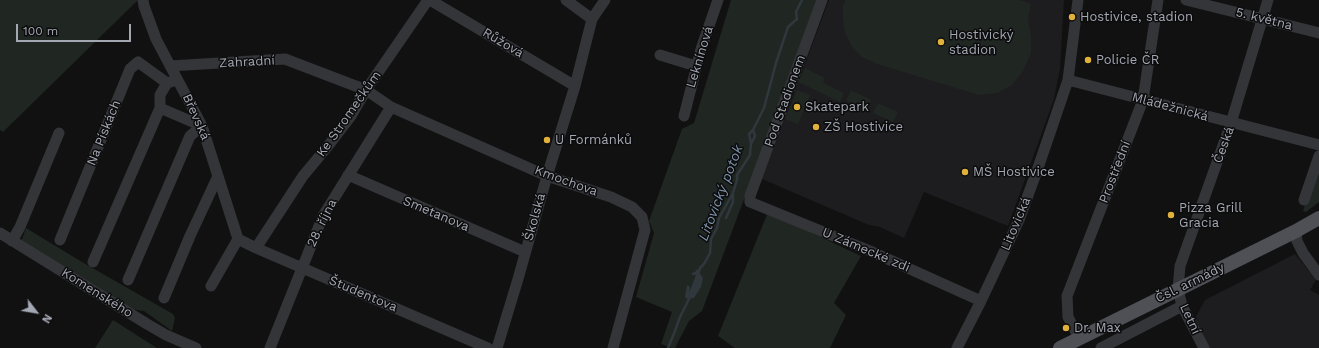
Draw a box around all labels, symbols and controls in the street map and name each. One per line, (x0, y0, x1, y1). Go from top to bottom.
street label: 5. května (1234, 4, 1294, 34)
place label: Hostivice, stadion (1080, 9, 1193, 25)
marker: Hostivice, stadion (1067, 12, 1077, 22)
scale bar (18, 16, 133, 42)
text: 100 m (23, 24, 58, 38)
street label: Leknínová (683, 24, 717, 90)
street label: Růžová (480, 25, 526, 61)
place label: Hostivický stadion (949, 27, 1014, 58)
marker: Hostivický stadion (936, 37, 946, 47)
place label: Policie ČR (1096, 52, 1159, 68)
street label: Zahradní (219, 53, 275, 71)
street label: Pod Stadionem (761, 53, 809, 149)
marker: Policie ČR (1083, 55, 1093, 65)
street label: Ke Stromečkům (313, 68, 385, 160)
street label: Mládežnická (1130, 89, 1210, 125)
street label: Břevská (179, 91, 213, 143)
street label: Na Pískách (84, 98, 124, 168)
place label: Skatepark (805, 99, 869, 115)
marker: Skatepark (792, 102, 802, 112)
place label: ZŠ Hostivice (824, 119, 903, 135)
marker: ZŠ Hostivice (811, 122, 821, 132)
street label: Česká (1210, 125, 1238, 165)
place label: U Formánků (555, 132, 632, 148)
marker: U Formánků (542, 135, 552, 145)
street label: Prostřední (1096, 139, 1134, 205)
water label: Litovický potok (695, 143, 747, 243)
street label: Kmochova (532, 162, 600, 200)
place label: MŠ Hostivice (973, 164, 1055, 180)
marker: MŠ Hostivice (960, 167, 970, 177)
street label: Školská (521, 191, 549, 243)
street label: Smetanova (400, 193, 472, 235)
street label: Litovická (998, 195, 1034, 253)
street label: 28. října (304, 197, 340, 249)
place label: Pizza Grill Gracia (1179, 200, 1242, 231)
marker: Pizza Grill Gracia (1166, 210, 1176, 220)
street label: U Zámecké zdi (820, 224, 912, 276)
street label: Čsl. armády (1153, 260, 1227, 306)
street label: Komenského (58, 265, 136, 321)
street label: Študentova (327, 273, 399, 315)
north arrow (16, 292, 56, 332)
street label: Letní (1176, 301, 1204, 337)
text: N (39, 312, 54, 325)
place label: Dr. Max (1074, 320, 1121, 336)
marker: Dr. Max (1061, 323, 1071, 333)

